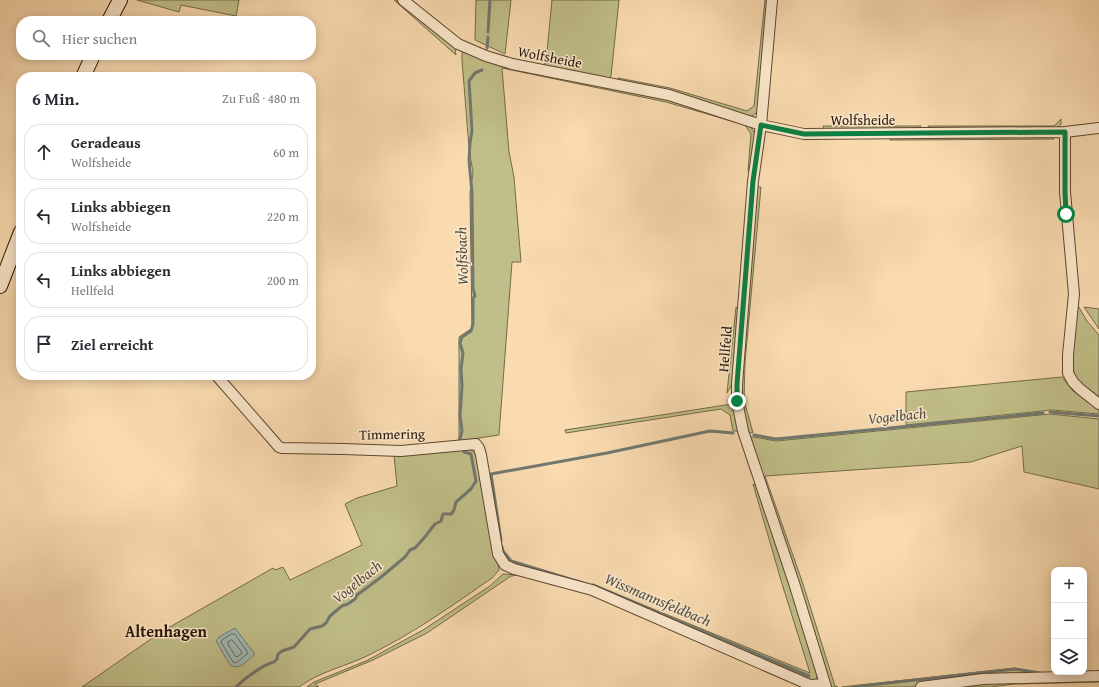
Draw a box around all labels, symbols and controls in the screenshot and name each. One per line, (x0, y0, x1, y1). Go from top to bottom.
search box (16, 16, 316, 60)
icon: search (30, 27, 52, 49)
text: Hier suchen (62, 28, 137, 49)
street label: Wolfsheide (516, 41, 584, 73)
text: 6 Min. (32, 86, 79, 111)
text: Zu Fuß · 480 m (222, 89, 300, 108)
street label: Wolfsheide (831, 110, 896, 130)
text: Geradeaus (71, 132, 141, 153)
icon: ahead (33, 141, 55, 163)
text: 60 m (273, 143, 299, 162)
text: Wolfsheide (71, 153, 131, 172)
text: Links abbiegen (71, 196, 171, 217)
icon: left (33, 205, 55, 227)
route start (1057, 205, 1075, 223)
text: 220 m (267, 207, 299, 226)
text: Wolfsheide (71, 217, 131, 236)
water label: Wolfsbach (450, 226, 473, 286)
text: Links abbiegen (71, 260, 171, 281)
icon: left (33, 269, 55, 291)
text: 200 m (267, 271, 299, 290)
text: Hellfeld (71, 281, 114, 300)
street label: Hellfeld (713, 325, 737, 373)
icon: arrive (33, 333, 55, 355)
text: Ziel erreicht (71, 334, 153, 355)
route end (728, 392, 746, 410)
water label: Vogelbach (867, 402, 928, 429)
street label: Timmering (359, 423, 425, 445)
water label: Vogelbach (327, 555, 386, 608)
map controls (1051, 567, 1087, 675)
button: + (1051, 567, 1087, 603)
water label: Wissmannsfeldbach (602, 568, 715, 632)
button: − (1051, 603, 1087, 639)
district label: Altenhagen (125, 619, 208, 643)
button: layers (1051, 639, 1087, 675)

